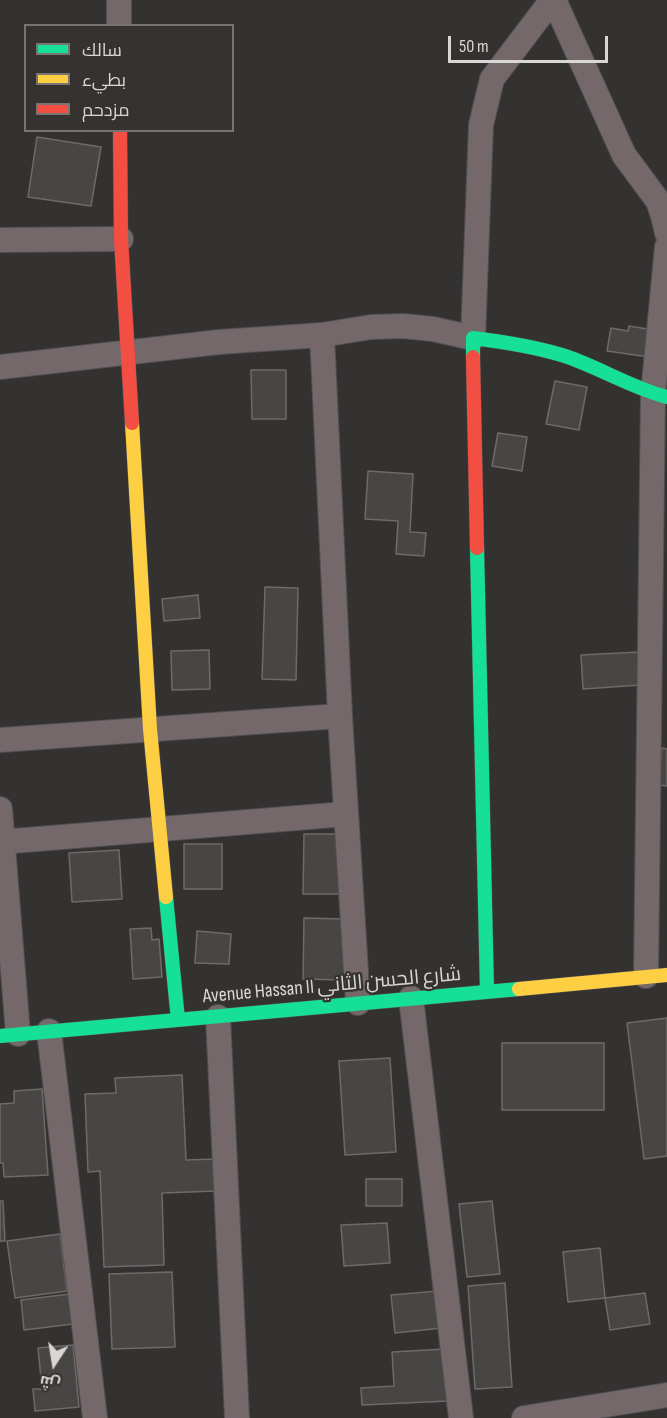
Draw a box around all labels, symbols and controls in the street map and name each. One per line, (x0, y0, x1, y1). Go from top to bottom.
legend (24, 24, 234, 132)
scale bar (451, 24, 612, 62)
text: 50 m (459, 36, 489, 57)
text: سالك (82, 40, 122, 61)
text: بطيء (82, 70, 126, 91)
text: مزدحم (82, 100, 130, 121)
street label: Avenue Hassan II شارع الحسن الثاني (202, 963, 462, 1009)
north arrow (24, 1334, 84, 1394)
text: ش (38, 1371, 62, 1394)

